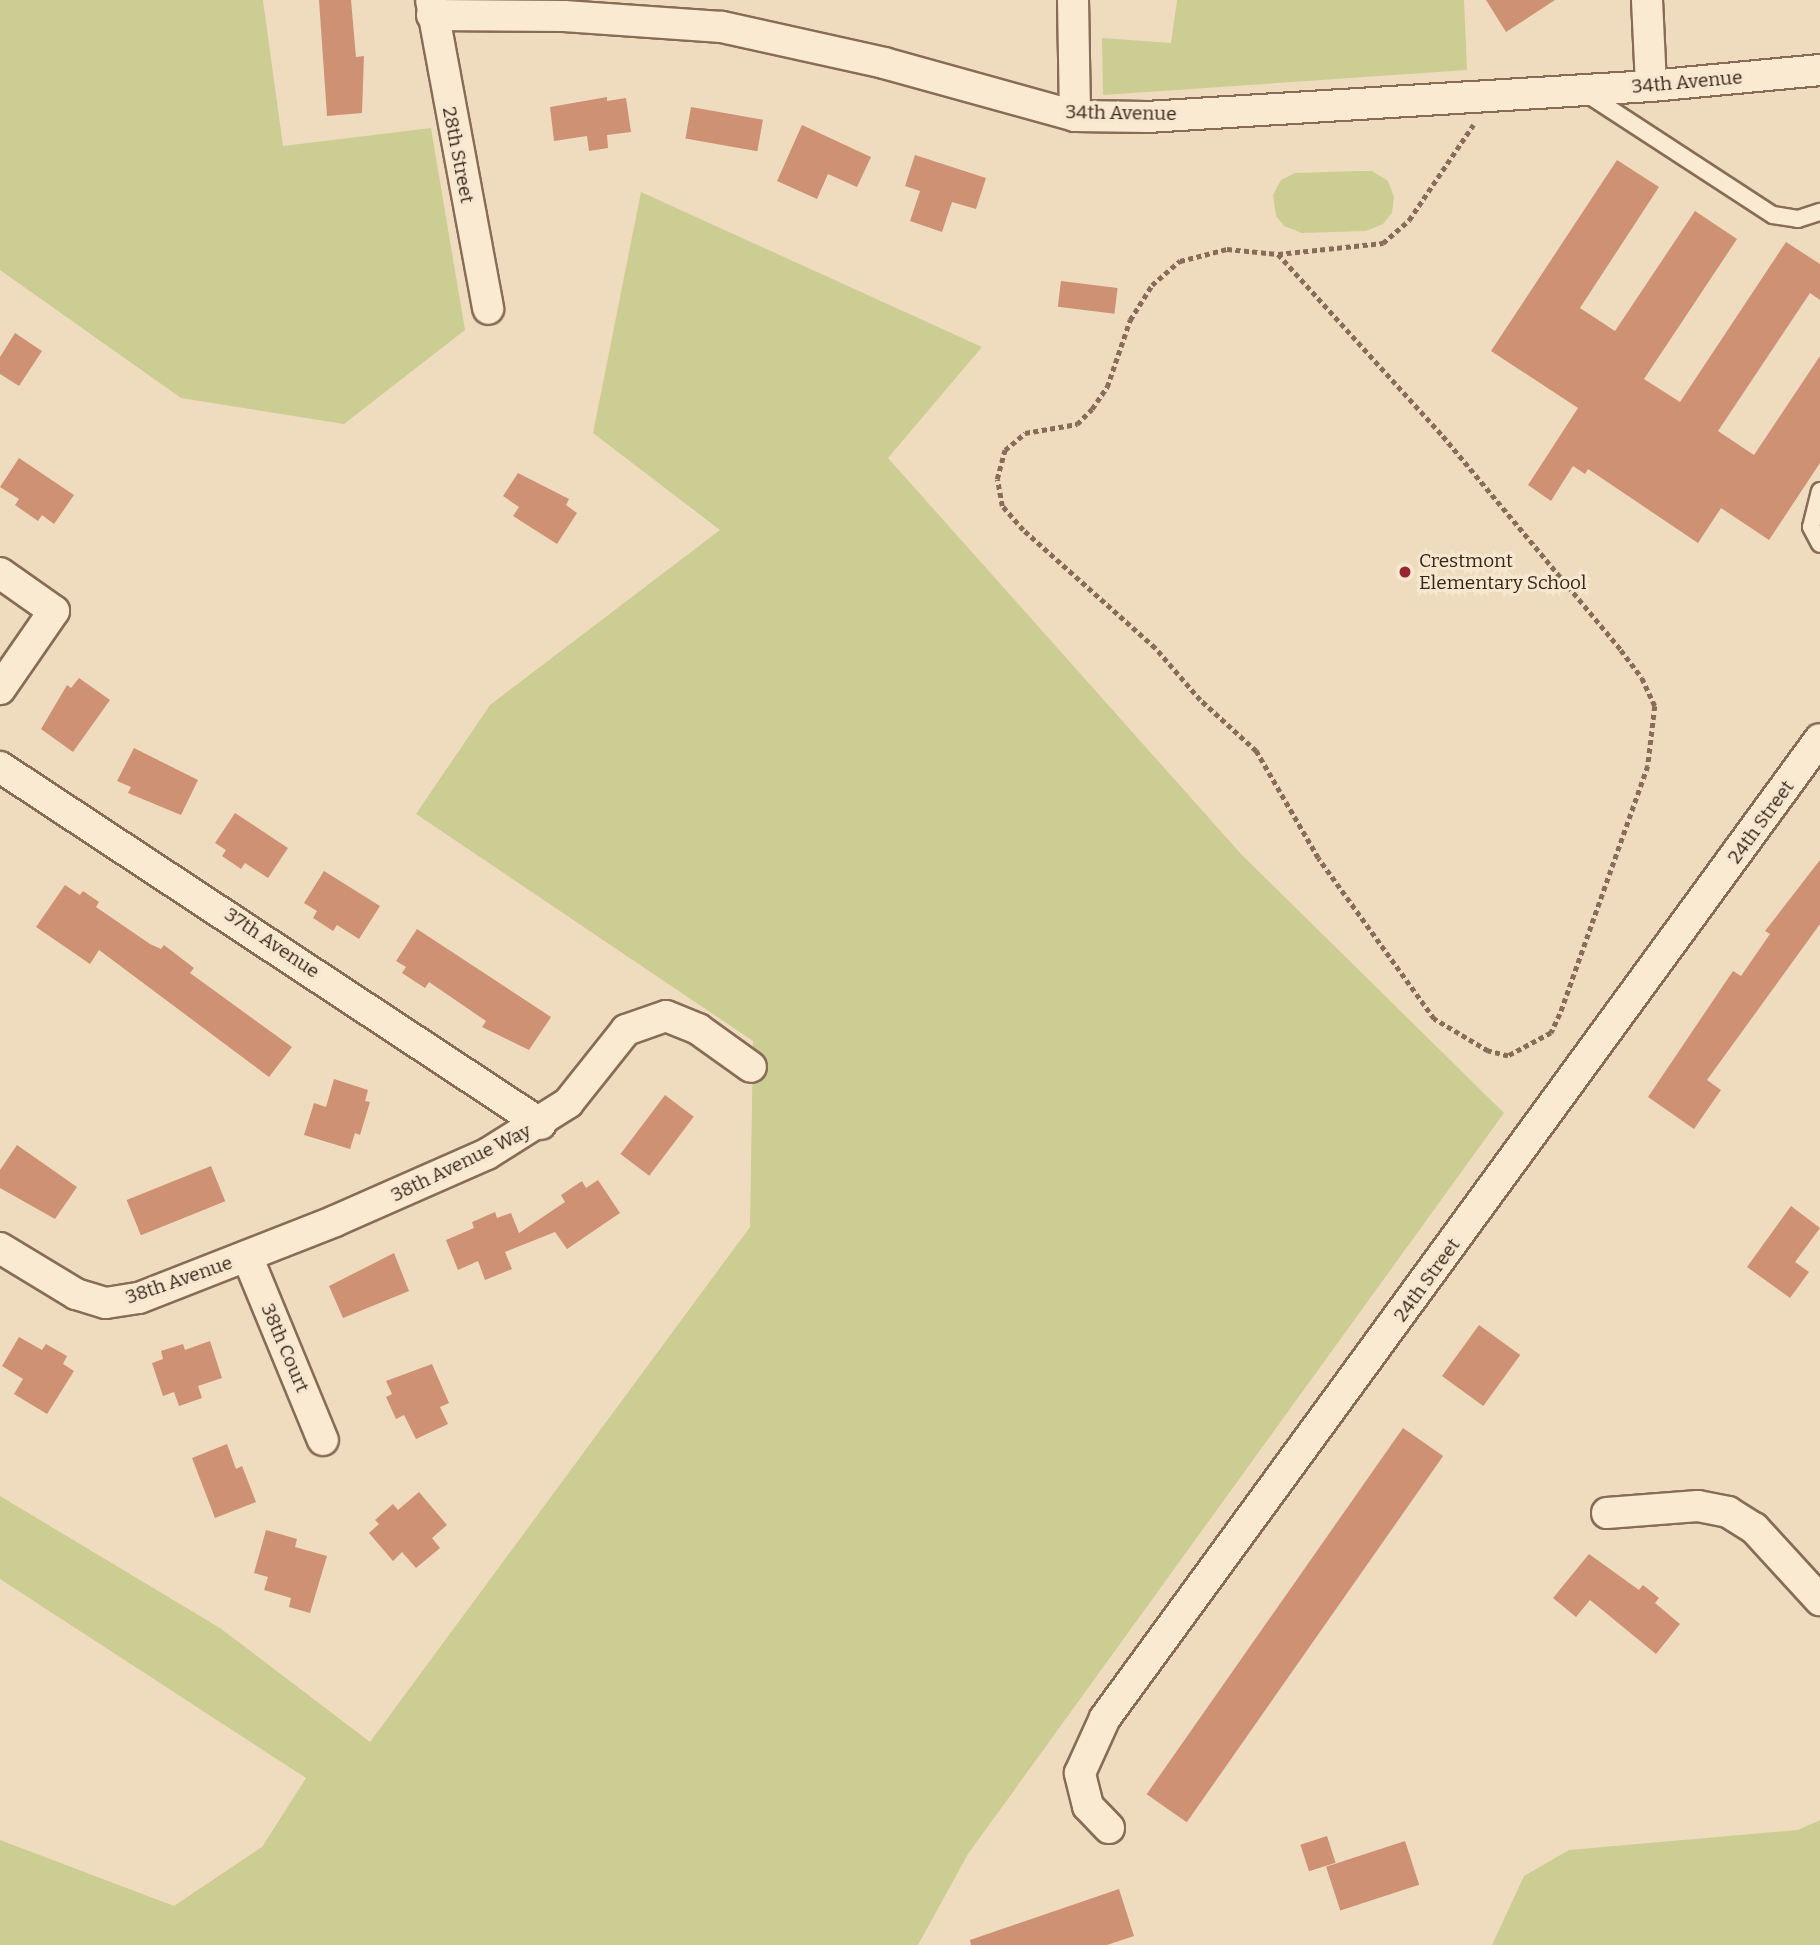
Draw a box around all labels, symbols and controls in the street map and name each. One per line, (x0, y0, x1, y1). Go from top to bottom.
street label: 34th Avenue (1631, 66, 1743, 98)
street label: 34th Avenue (1065, 101, 1177, 125)
street label: 28th Street (438, 105, 478, 205)
place label: Crestmont Elementary School (1419, 550, 1586, 594)
marker: Crestmont Elementary School (1397, 564, 1413, 580)
street label: 24th Street (1723, 776, 1799, 868)
street label: 37th Avenue (220, 903, 324, 983)
street label: 38th Avenue Way (387, 1119, 535, 1207)
street label: 24th Street (1389, 1234, 1465, 1326)
street label: 38th Avenue (123, 1251, 235, 1309)
street label: 38th Court (256, 1300, 314, 1396)

